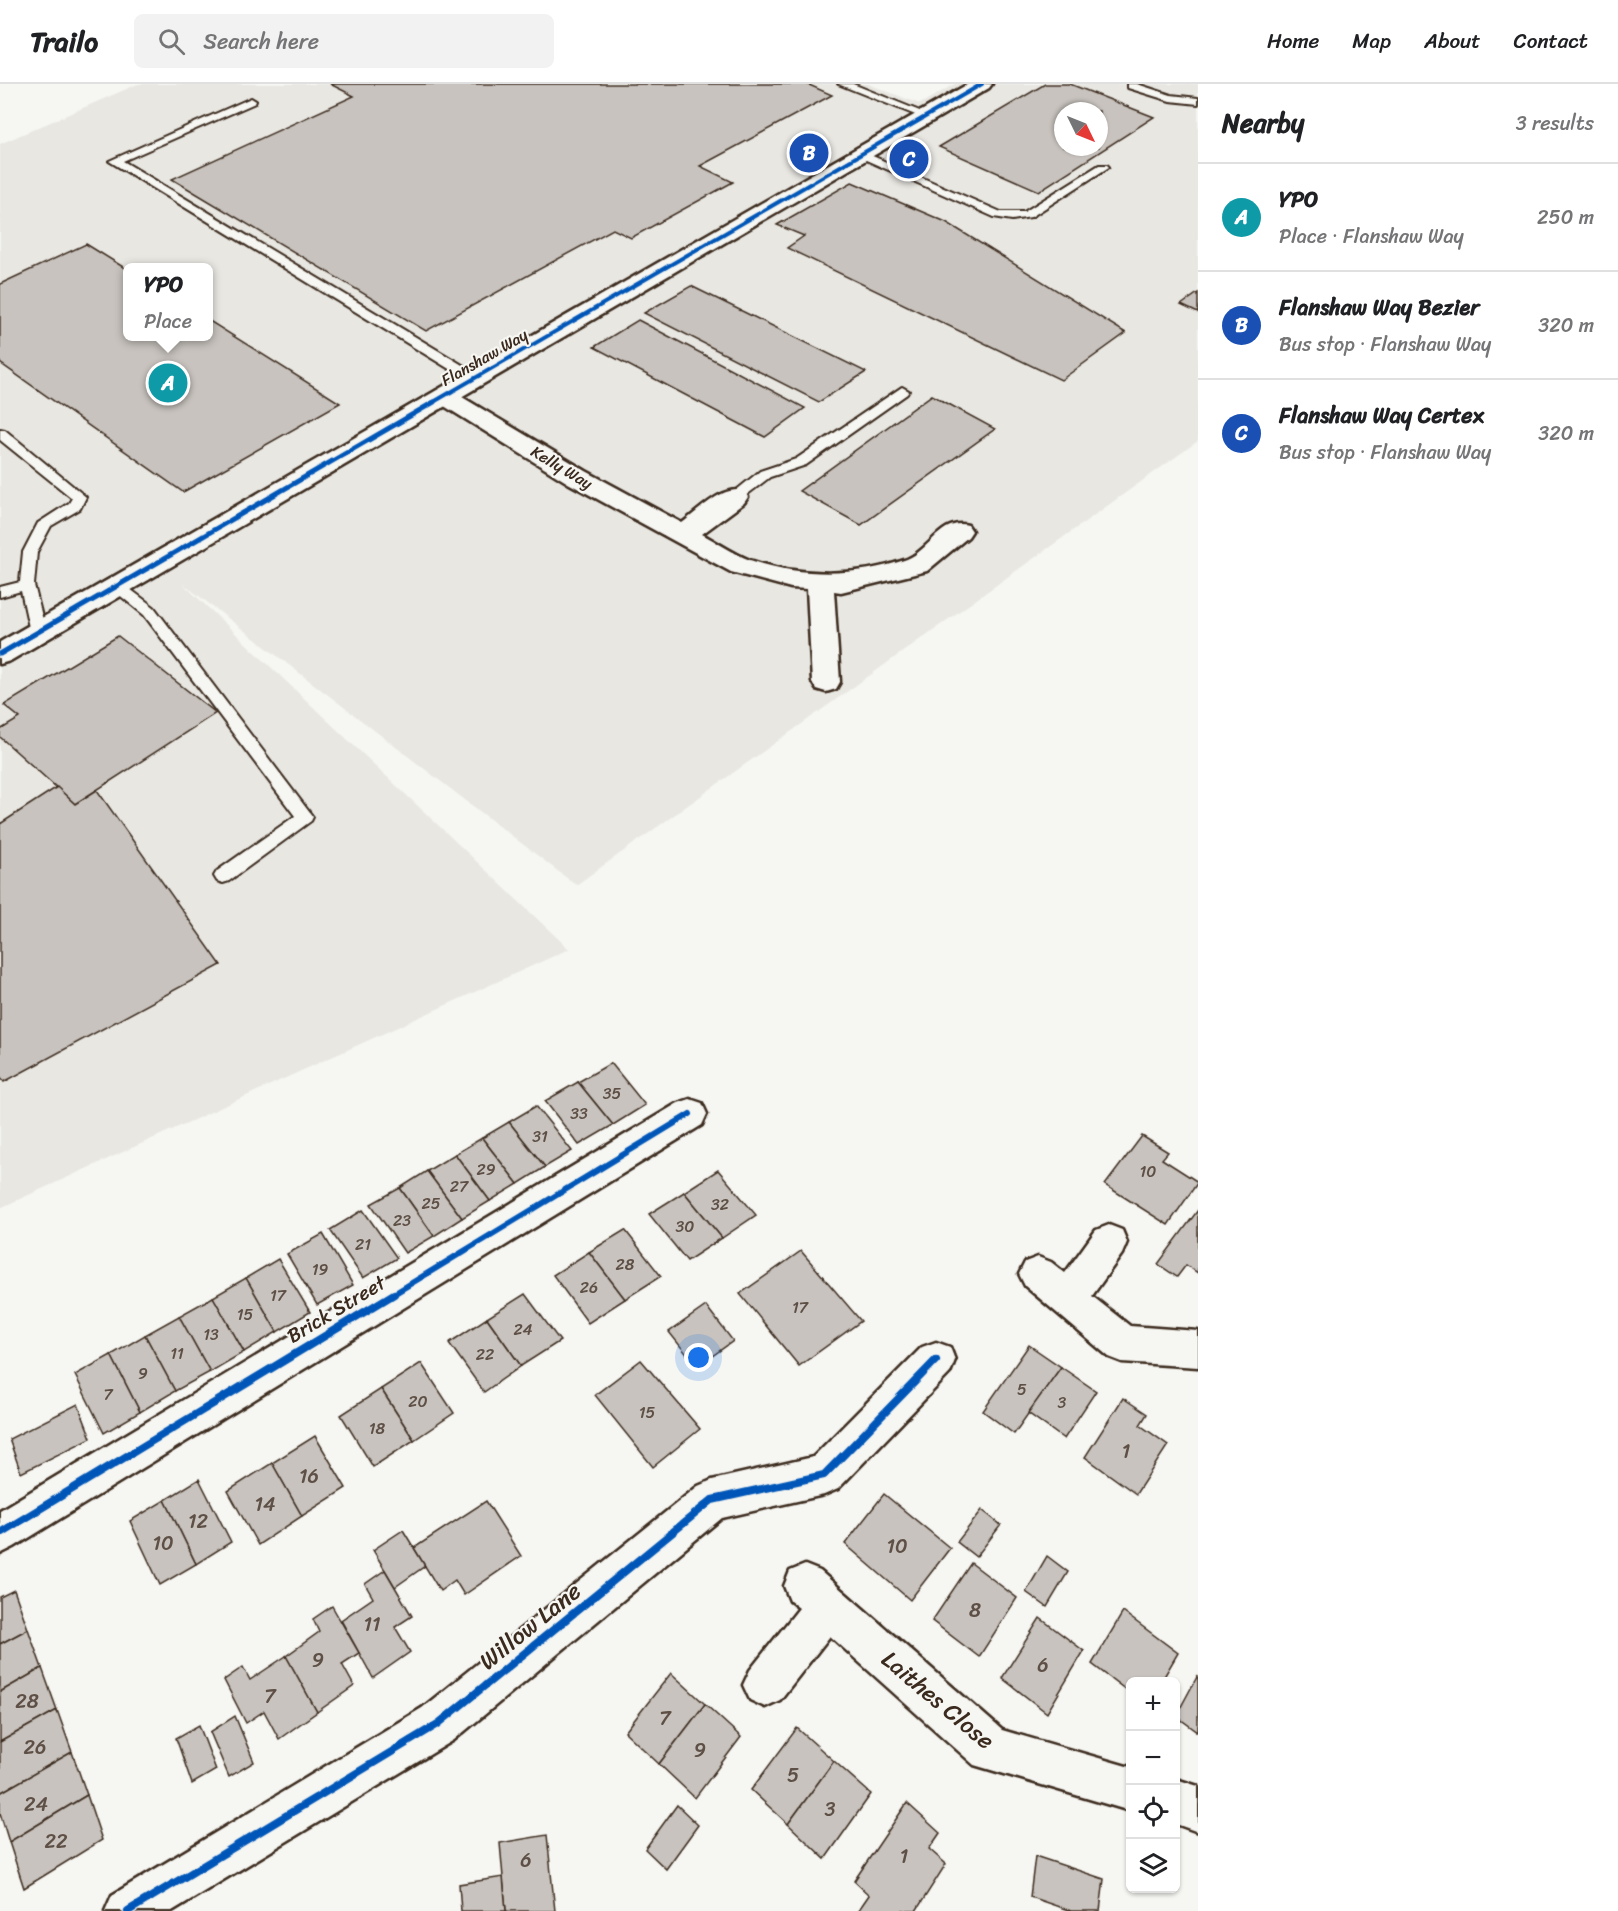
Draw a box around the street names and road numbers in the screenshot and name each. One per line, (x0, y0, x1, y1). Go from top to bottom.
street label: Flanshaw Way (435, 320, 534, 394)
street label: Kelly Way (525, 437, 599, 498)
street label: Brick Street (280, 1266, 393, 1353)
street label: Willow Lane (469, 1571, 591, 1681)
street label: Laithes Close (872, 1640, 1004, 1760)

